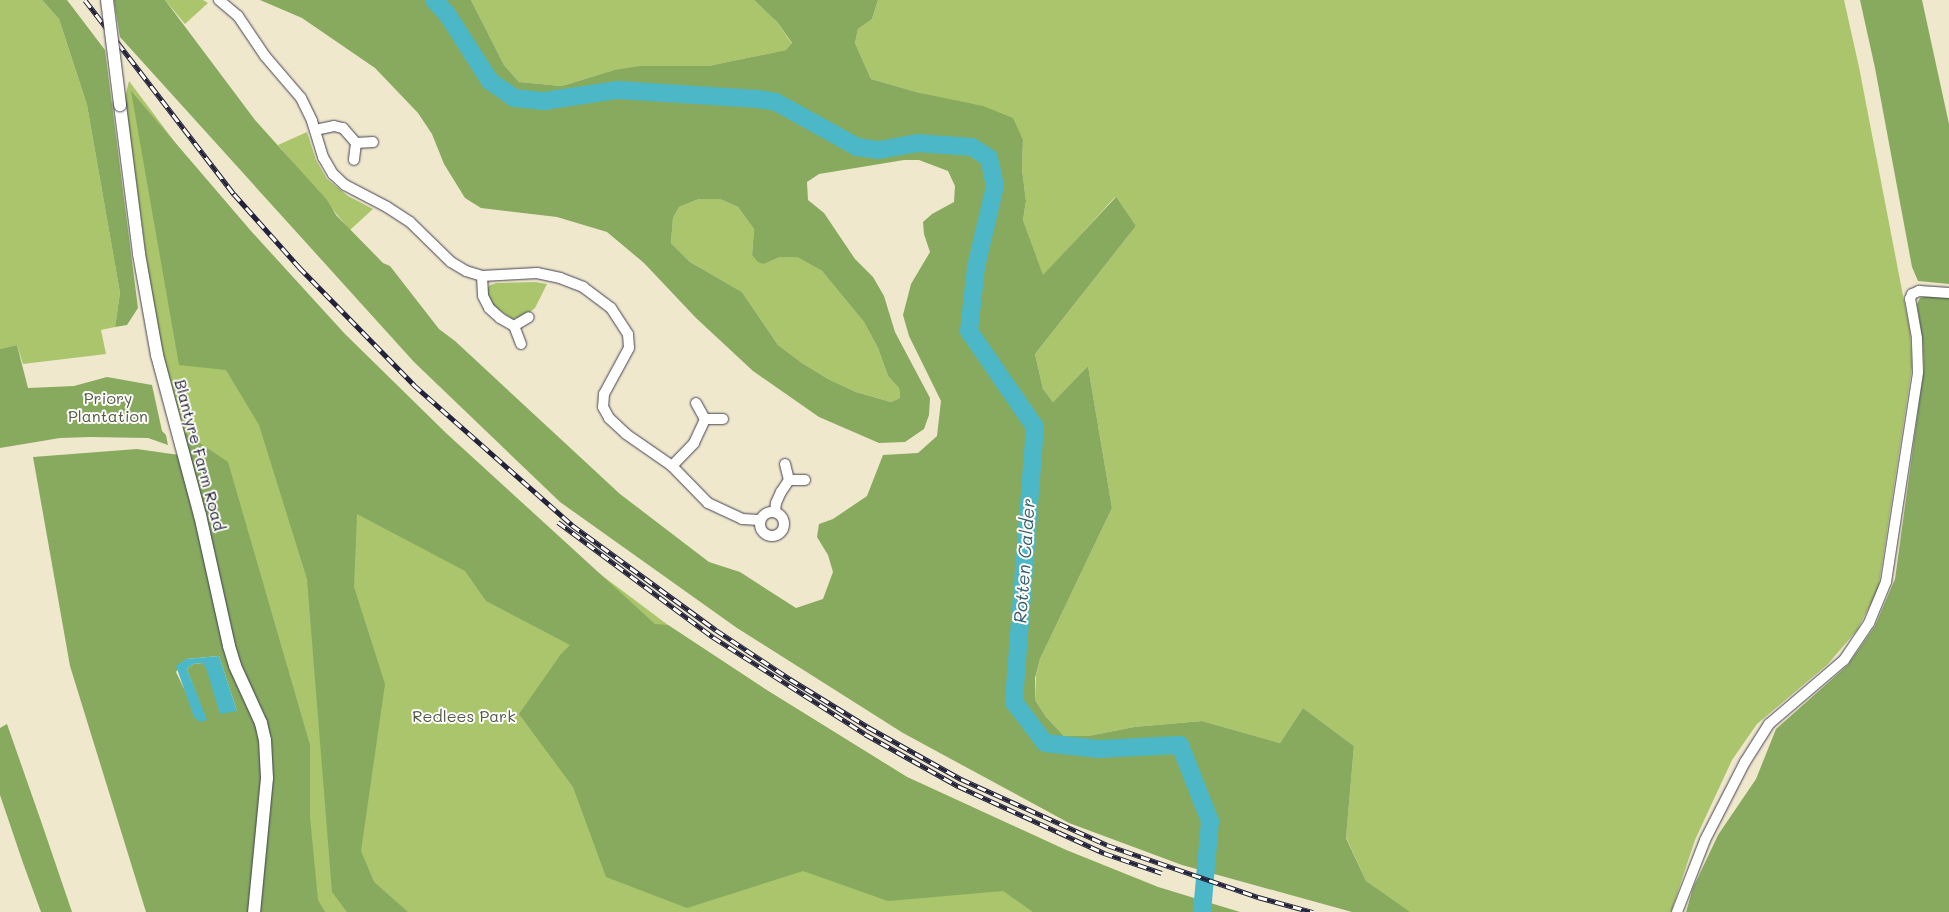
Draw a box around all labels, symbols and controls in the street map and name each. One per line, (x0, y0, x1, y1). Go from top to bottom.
street label: Blantyre Farm Road (171, 377, 229, 533)
park label: Priory Plantation (68, 388, 148, 426)
water label: Rotten Calder (1009, 498, 1039, 624)
park label: Redlees Park (412, 706, 516, 726)

